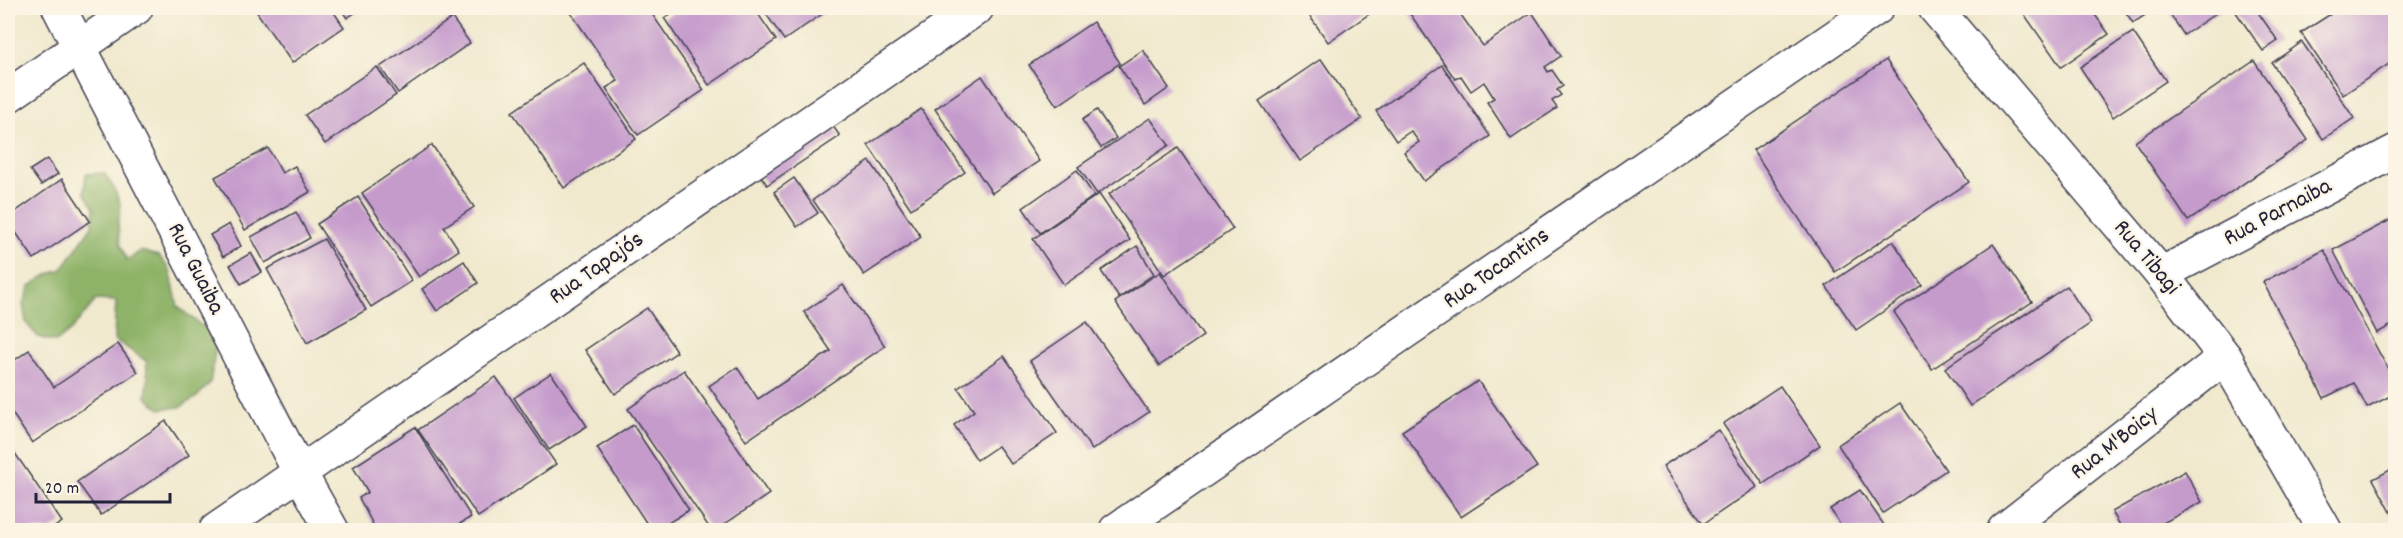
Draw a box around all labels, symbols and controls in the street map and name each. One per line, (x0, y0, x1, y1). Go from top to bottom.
street label: Rua Parnaiba (2218, 170, 2339, 256)
street label: Rua Tibagi (2104, 213, 2188, 303)
street label: Rua Guaiba (157, 217, 233, 321)
street label: Rua Tocantins (1437, 220, 1557, 318)
street label: Rua Tapajós (543, 224, 651, 314)
street label: Rua M'Boicy (2064, 398, 2167, 489)
scale bar (36, 466, 170, 504)
text: 20 m (45, 477, 79, 502)

